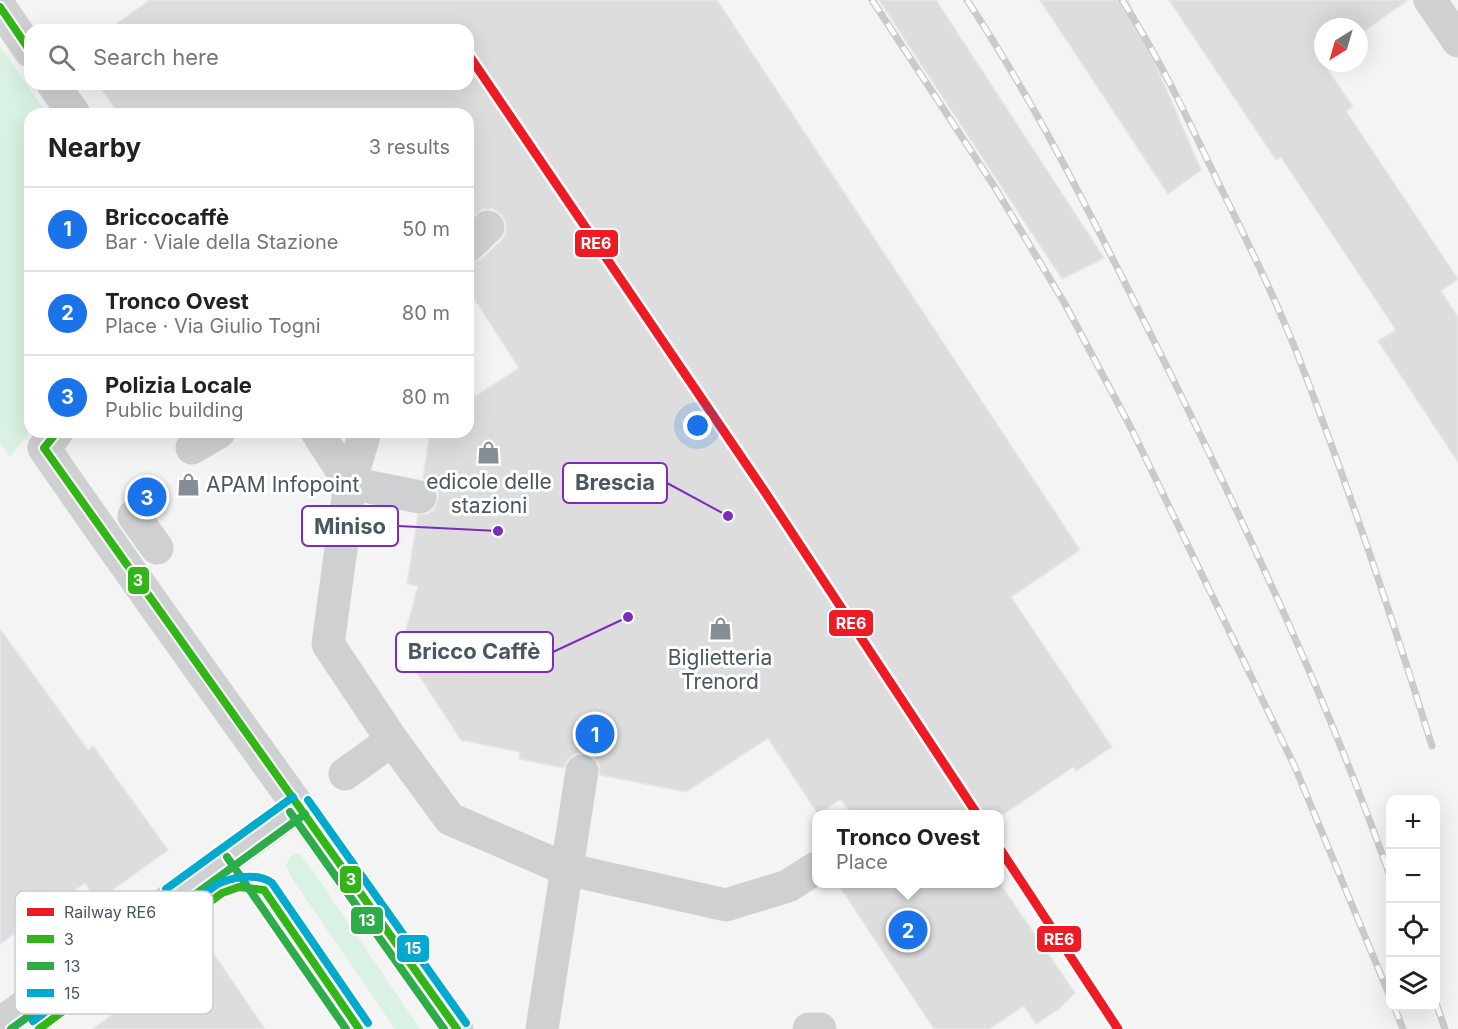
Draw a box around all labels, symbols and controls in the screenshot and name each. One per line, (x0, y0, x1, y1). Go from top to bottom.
north arrow (1314, 18, 1368, 72)
search box (24, 24, 474, 90)
icon: search (45, 41, 78, 74)
text: Search here (93, 44, 219, 70)
text: Nearby (48, 132, 141, 163)
text: 3 results (369, 135, 450, 159)
text: Briccocaffè (105, 204, 229, 230)
text: 1 (63, 217, 72, 241)
text: 50 m (402, 217, 450, 241)
line badge: RE6 (574, 229, 619, 258)
text: Bar · Viale della Stazione (105, 230, 338, 254)
text: RE6 (581, 233, 611, 253)
text: Tronco Ovest (105, 288, 249, 314)
text: 2 (61, 301, 74, 325)
text: 80 m (402, 301, 450, 325)
text: Place · Via Giulio Togni (105, 314, 321, 338)
text: Polizia Locale (105, 372, 252, 398)
text: 3 (61, 385, 74, 409)
text: 80 m (402, 385, 450, 409)
text: Public building (105, 398, 244, 422)
your location (683, 411, 712, 440)
shop icon: edicole delle stazioni (476, 440, 502, 466)
callout: Brescia (563, 463, 667, 503)
place label: edicole delle stazioni (426, 469, 552, 518)
text: Brescia (575, 469, 655, 495)
shop icon: APAM Infopoint (175, 471, 201, 497)
place label: APAM Infopoint (206, 472, 359, 497)
pin: 3 (128, 474, 166, 520)
callout: Miniso (302, 506, 398, 546)
text: Miniso (314, 513, 386, 539)
line badge: 3 (127, 566, 150, 595)
text: 3 (133, 570, 143, 590)
line badge: RE6 (828, 609, 874, 637)
text: RE6 (836, 613, 866, 633)
shop icon: Biglietteria Trenord (707, 616, 733, 642)
callout: Bricco Caffè (396, 632, 553, 672)
text: Bricco Caffè (408, 638, 540, 664)
place label: Biglietteria Trenord (668, 645, 772, 694)
pin: 1 (576, 712, 614, 756)
map controls (1386, 795, 1440, 1011)
button: + (1386, 795, 1440, 849)
popup (812, 810, 1004, 888)
text: Tronco Ovest (836, 824, 980, 850)
button: − (1386, 849, 1440, 903)
text: Place (836, 850, 888, 874)
line badge: 3 (339, 865, 362, 894)
text: 3 (346, 869, 356, 889)
legend (15, 891, 213, 1014)
text: Railway RE6 (64, 902, 156, 922)
button: locate (1386, 903, 1440, 957)
line badge: 13 (350, 906, 384, 935)
pin: 2 (888, 908, 928, 952)
text: 13 (358, 910, 376, 930)
line badge: RE6 (1036, 925, 1082, 953)
text: 3 (64, 929, 74, 949)
text: RE6 (1044, 929, 1074, 949)
line badge: 15 (396, 934, 430, 963)
text: 15 (404, 938, 422, 958)
text: 13 (64, 956, 80, 976)
button: layers (1386, 957, 1440, 1011)
text: 15 (64, 983, 80, 1003)

